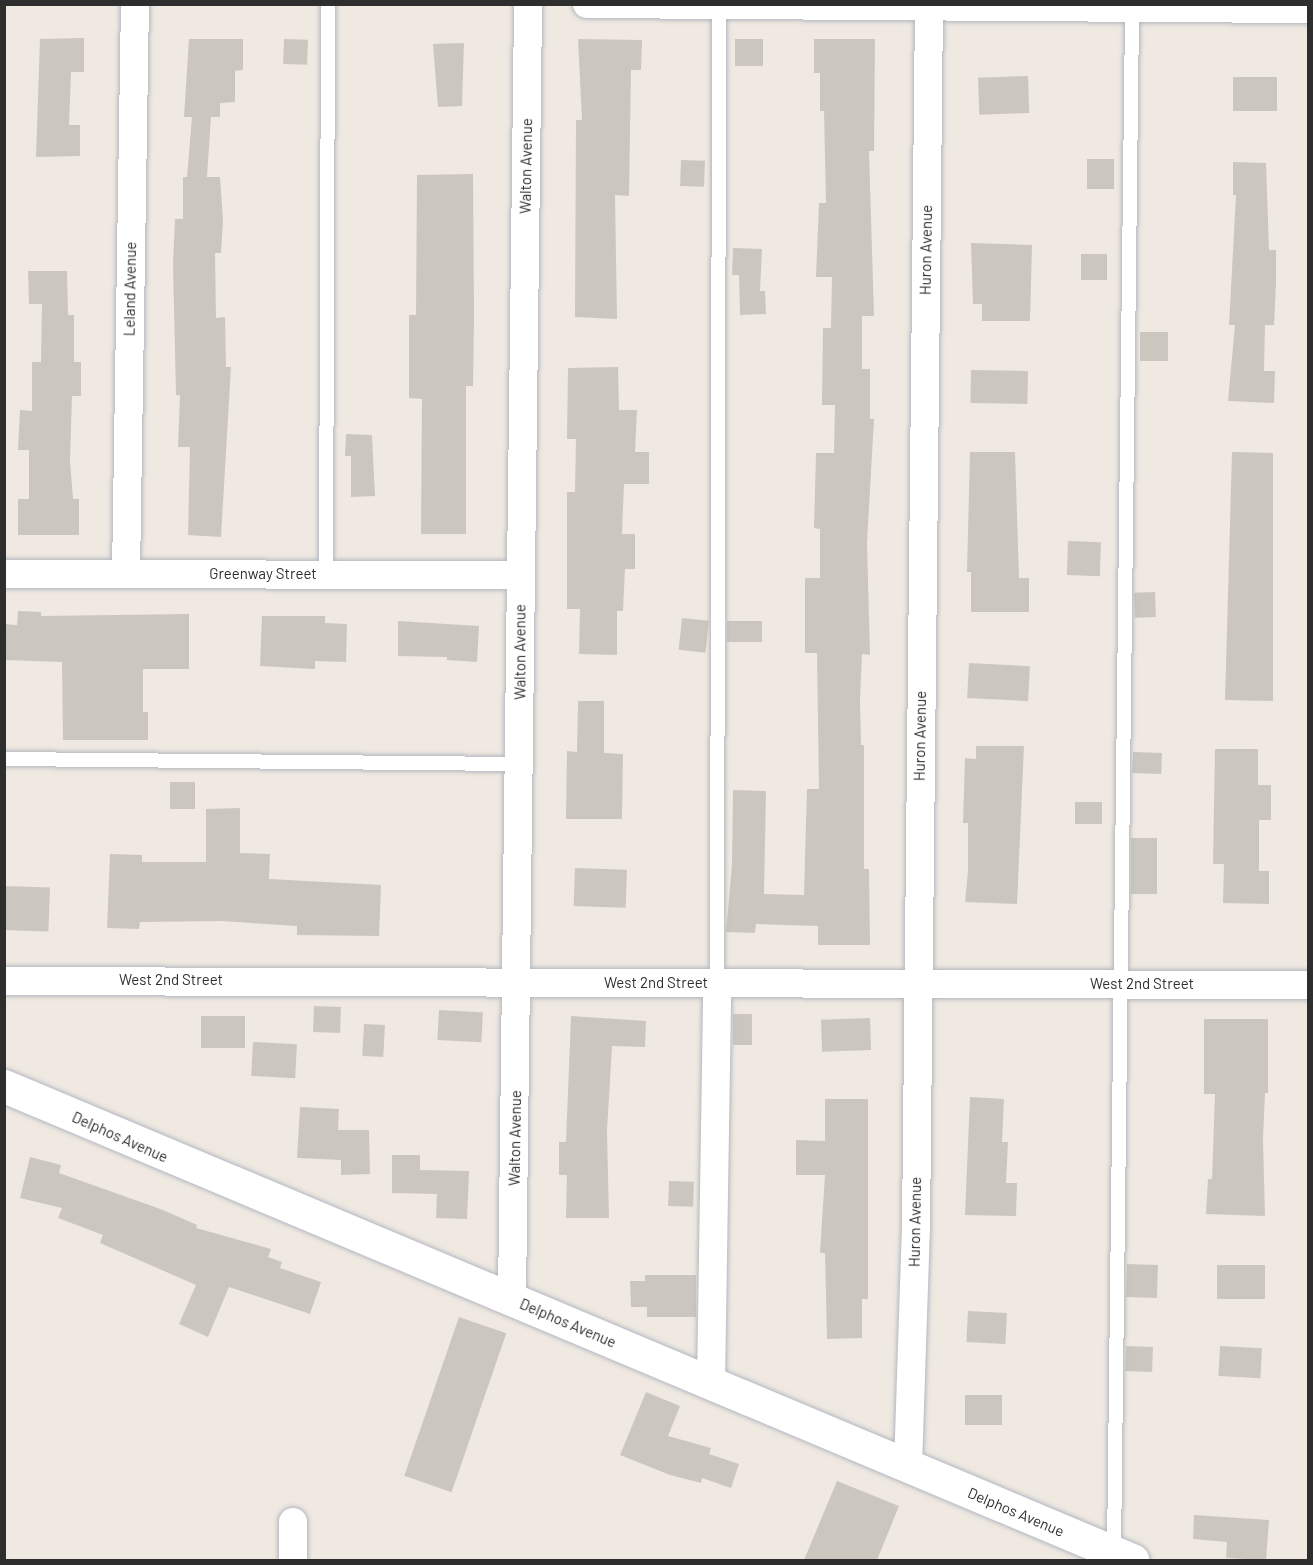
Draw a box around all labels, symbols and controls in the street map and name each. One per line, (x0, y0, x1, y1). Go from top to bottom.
street label: Walton Avenue (516, 118, 536, 214)
street label: Huron Avenue (916, 205, 936, 295)
street label: Leland Avenue (120, 242, 140, 336)
street label: Greenway Street (209, 565, 317, 583)
street label: Walton Avenue (511, 604, 529, 700)
street label: Huron Avenue (910, 691, 930, 781)
street label: West 2nd Street (119, 971, 223, 989)
street label: West 2nd Street (604, 974, 708, 992)
street label: West 2nd Street (1090, 975, 1194, 993)
street label: Walton Avenue (505, 1090, 525, 1186)
street label: Delphos Avenue (69, 1108, 171, 1166)
street label: Huron Avenue (905, 1177, 925, 1267)
street label: Delphos Avenue (517, 1295, 619, 1351)
street label: Delphos Avenue (965, 1484, 1067, 1540)

